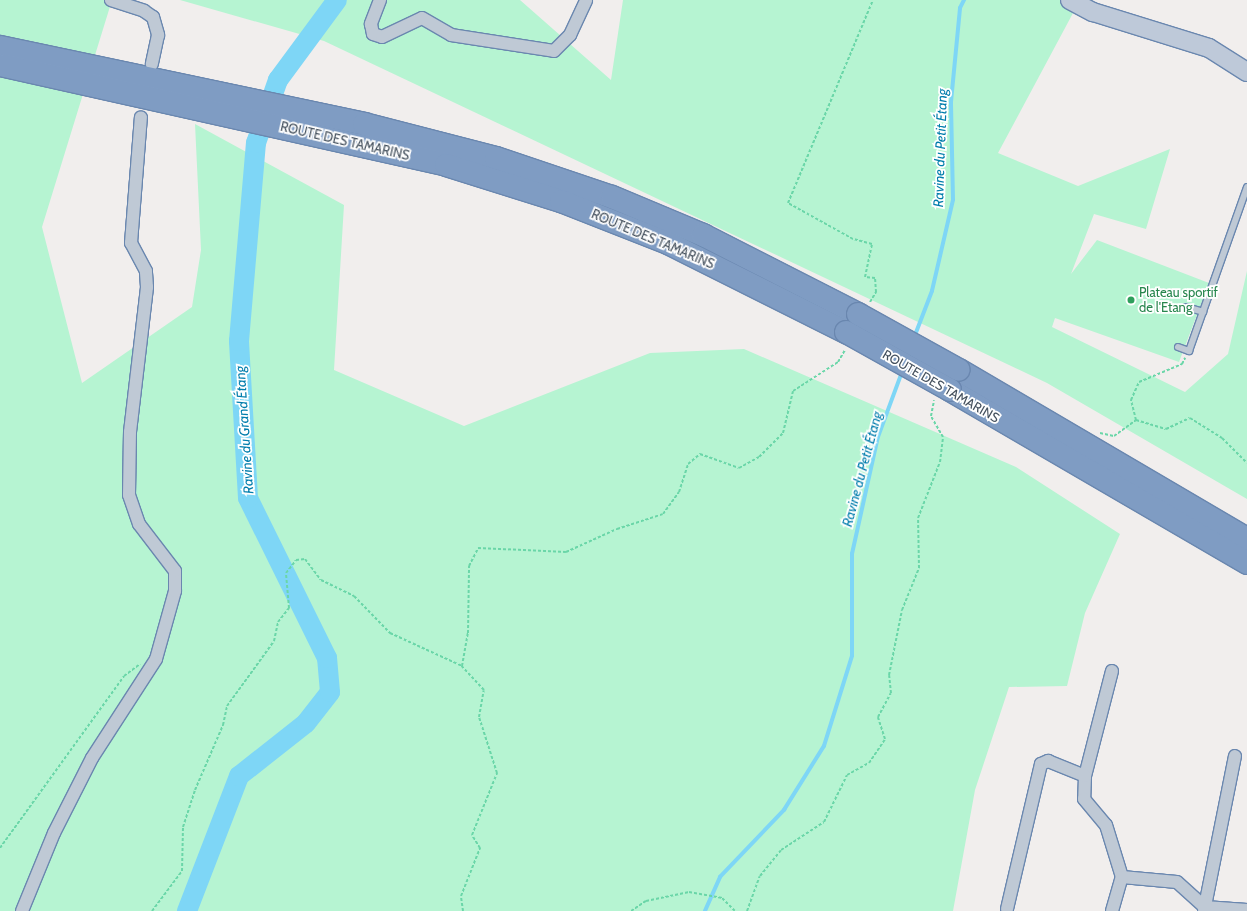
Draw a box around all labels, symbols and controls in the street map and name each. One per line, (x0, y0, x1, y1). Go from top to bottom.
water label: Ravine du Petit Étang (930, 88, 950, 208)
street label: ROUTE DES TAMARINS (279, 119, 411, 163)
street label: ROUTE DES TAMARINS (589, 206, 717, 272)
place label: Plateau sportif de l'Etang (1139, 285, 1218, 316)
marker: Plateau sportif de l'Etang (1126, 295, 1136, 305)
street label: ROUTE DES TAMARINS (880, 346, 1002, 426)
water label: Ravine du Grand Étang (231, 365, 257, 495)
water label: Ravine du Petit Étang (839, 410, 885, 528)

